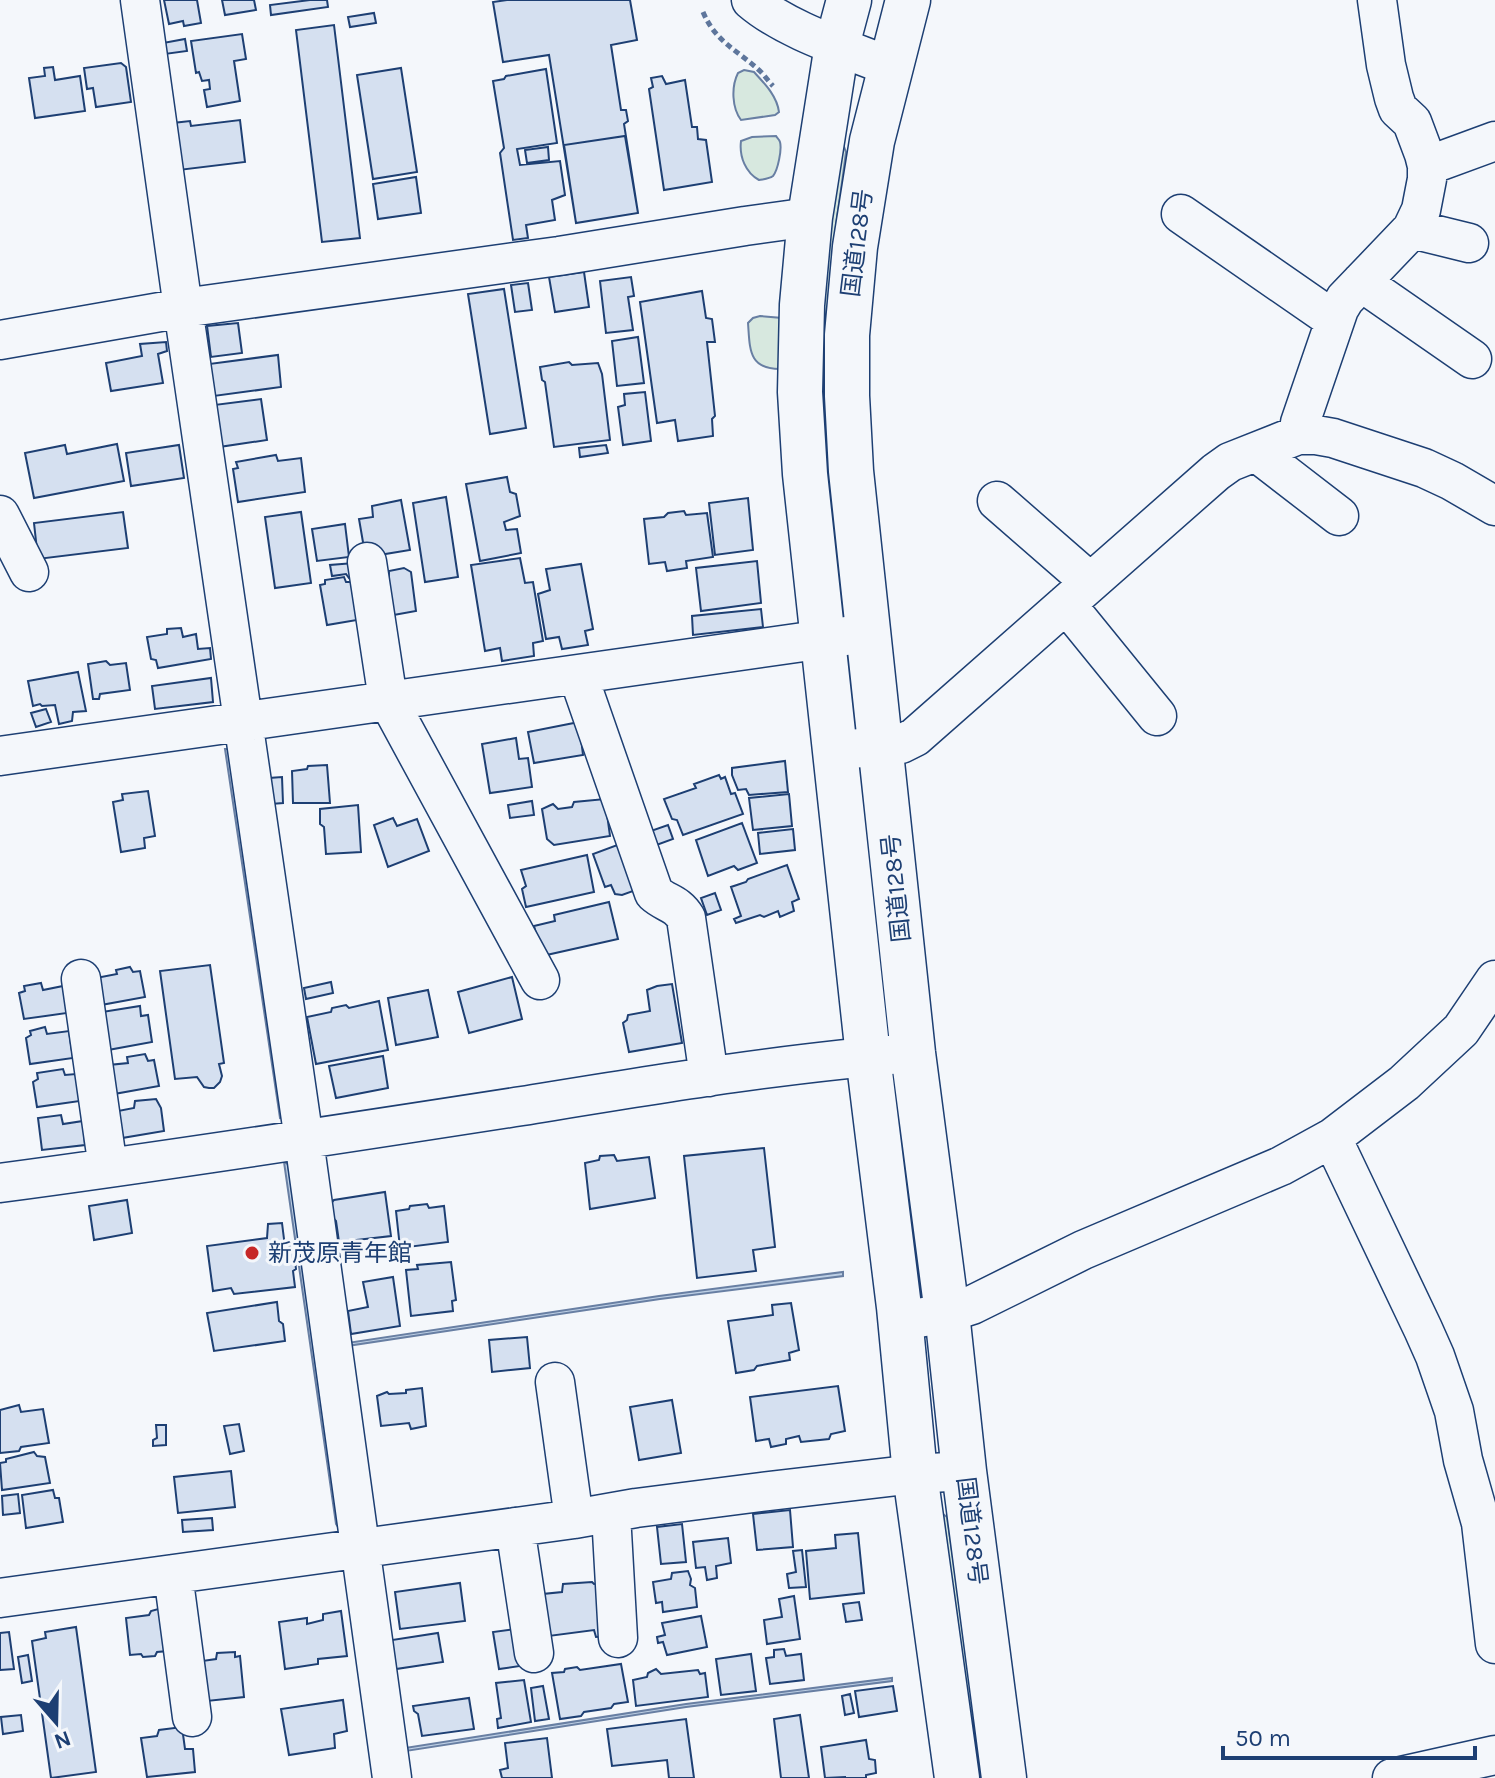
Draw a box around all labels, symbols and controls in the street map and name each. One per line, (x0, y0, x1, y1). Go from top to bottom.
street label: 国道128号 (836, 187, 878, 299)
street label: 国道128号 (876, 833, 916, 943)
place label: 新茂原青年館 (268, 1239, 412, 1267)
marker: 新茂原青年館 (243, 1244, 261, 1262)
street label: 国道128号 (951, 1475, 993, 1587)
north arrow (16, 1682, 96, 1762)
scale bar (1223, 1710, 1475, 1760)
text: 50 m (1235, 1724, 1291, 1752)
text: N (51, 1725, 74, 1755)

